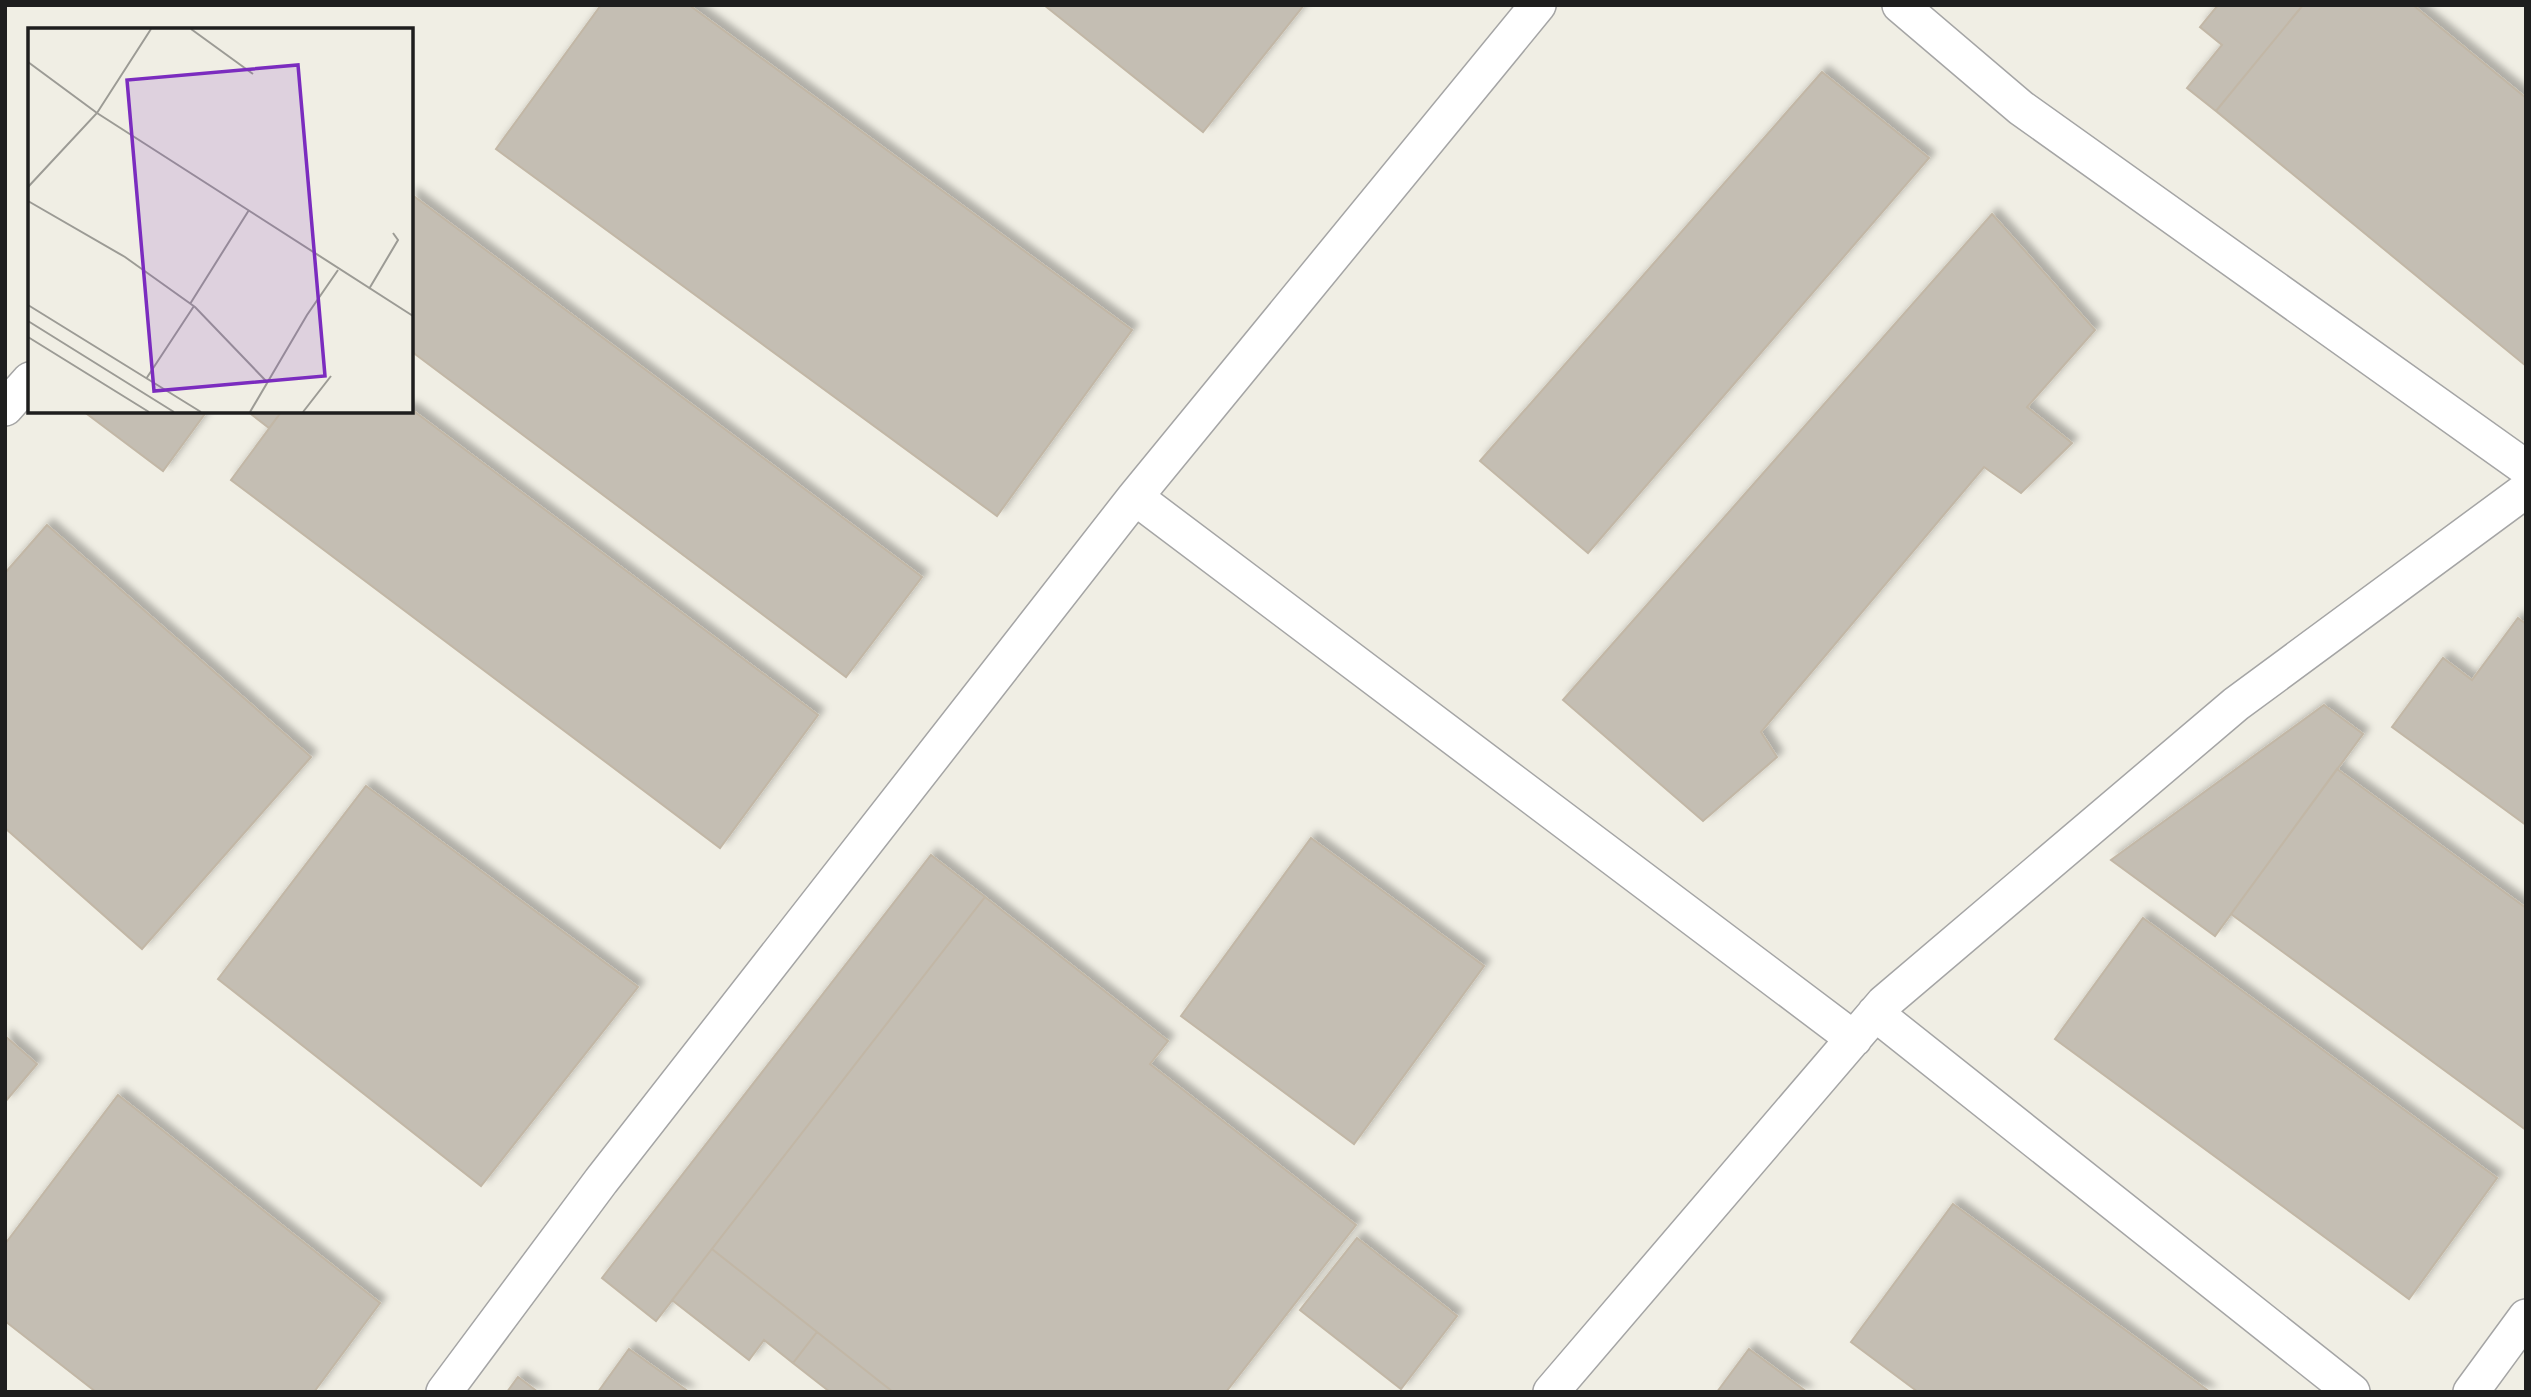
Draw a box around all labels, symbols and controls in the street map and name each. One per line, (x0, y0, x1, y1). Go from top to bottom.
inset map (28, 28, 413, 413)

